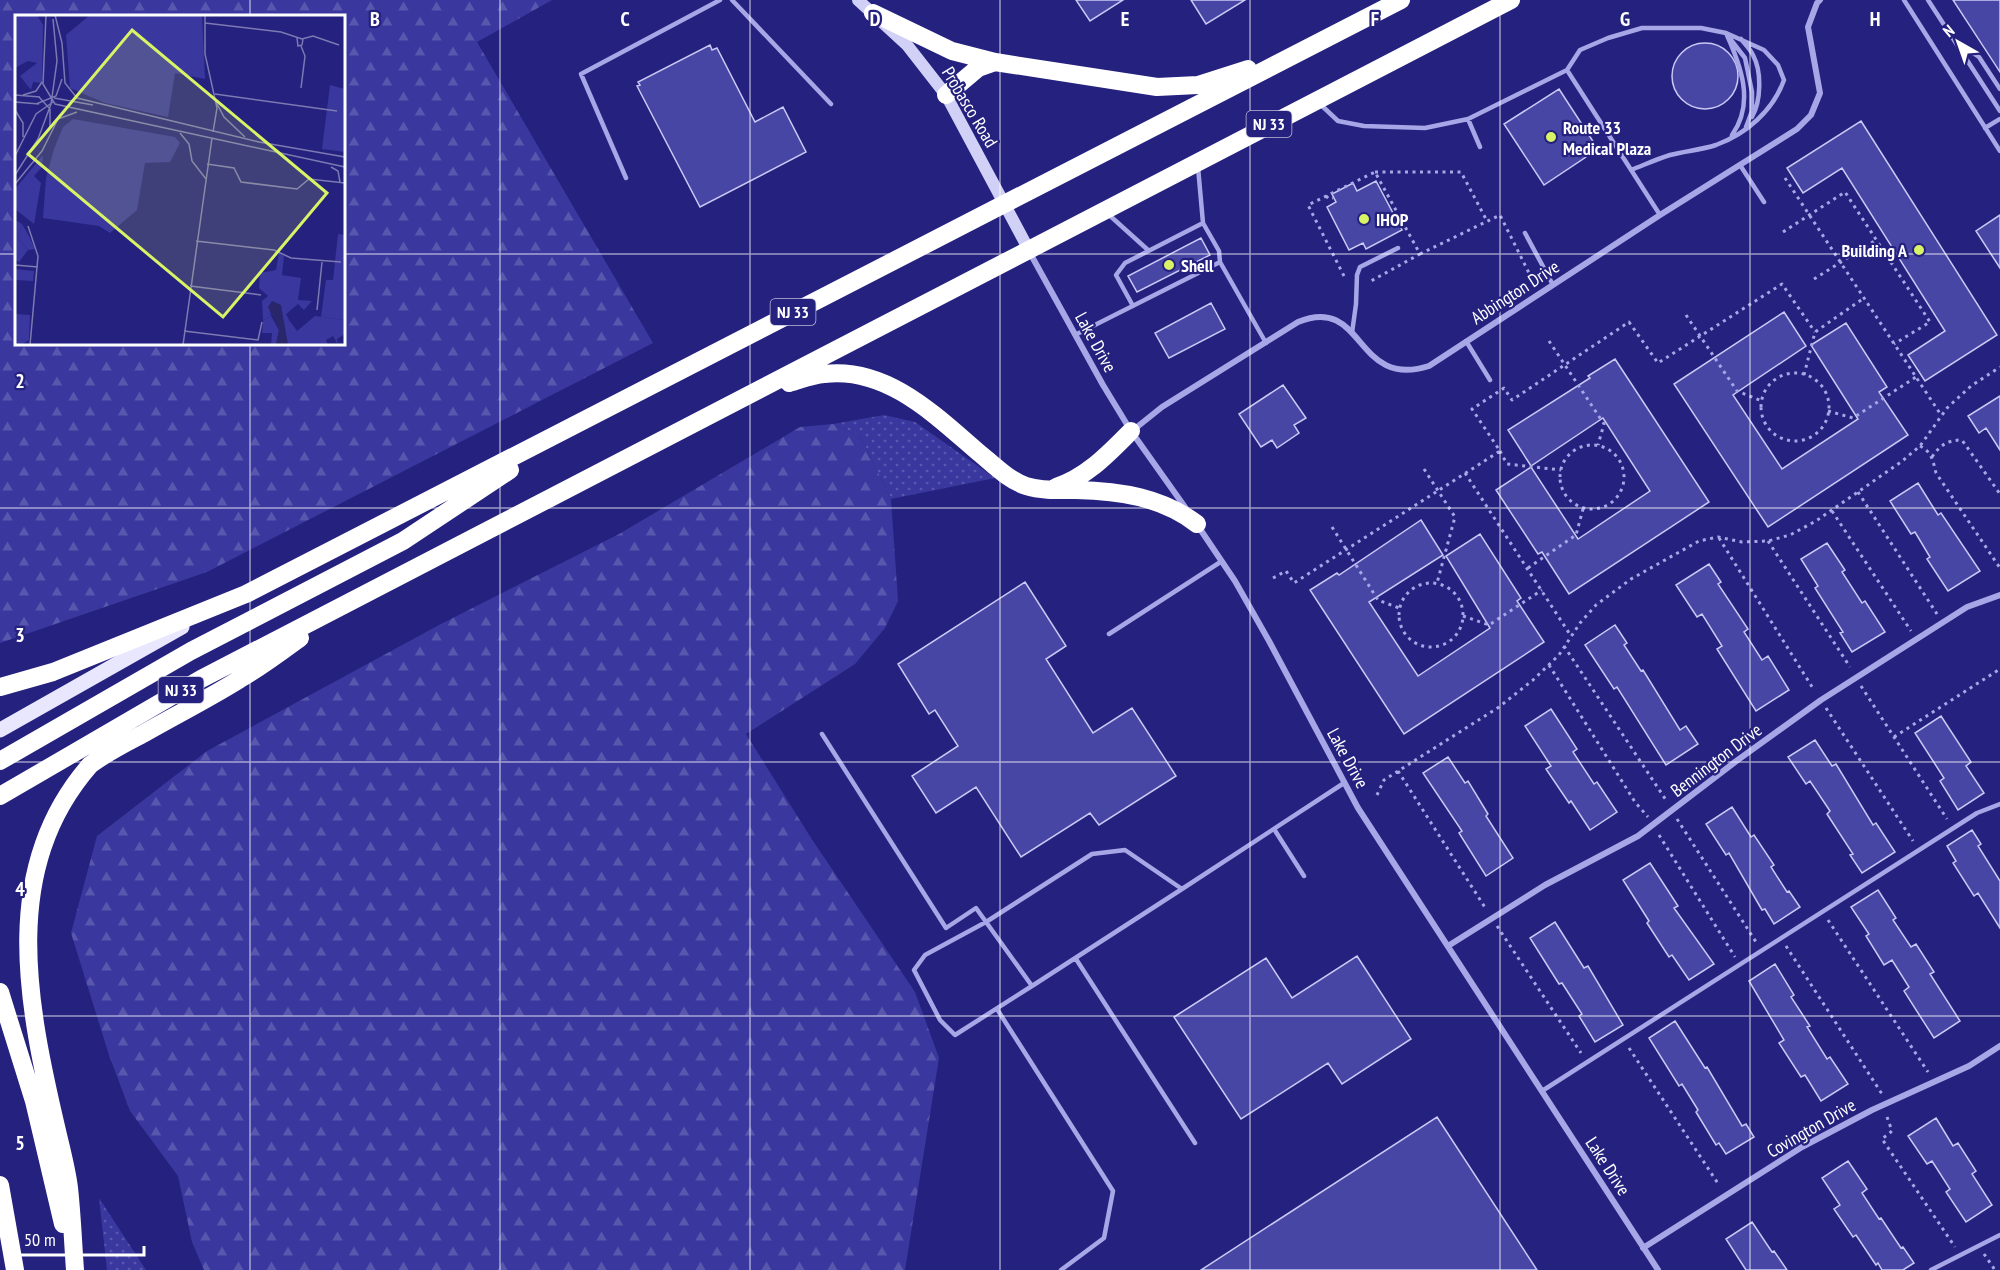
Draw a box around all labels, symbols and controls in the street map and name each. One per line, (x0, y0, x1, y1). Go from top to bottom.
text: B (370, 6, 380, 32)
text: C (620, 6, 630, 32)
text: D (870, 6, 881, 32)
text: E (1121, 6, 1129, 32)
text: F (1371, 6, 1379, 32)
text: G (1620, 6, 1630, 32)
text: H (1870, 6, 1880, 32)
north arrow (1928, 12, 1988, 72)
inset map (15, 15, 345, 345)
text: N (1939, 20, 1958, 41)
street label: Probasco Road (937, 63, 1003, 151)
road number: NJ 33 (1246, 111, 1292, 137)
place label: Route 33 Medical Plaza (1563, 116, 1651, 160)
marker: Route 33 Medical Plaza (1544, 130, 1558, 144)
place label: IHOP (1376, 208, 1409, 231)
marker: IHOP (1357, 212, 1371, 226)
place label: Building A (1842, 239, 1908, 262)
marker: Building A (1912, 243, 1926, 257)
place label: Shell (1181, 254, 1214, 277)
street label: Abbington Drive (1466, 255, 1564, 329)
marker: Shell (1162, 258, 1176, 272)
road number: NJ 33 (770, 299, 816, 325)
street label: Lake Drive (1070, 308, 1122, 376)
text: 2 (15, 368, 25, 394)
text: 3 (15, 622, 25, 648)
road number: NJ 33 (158, 677, 204, 703)
street label: Bennington Drive (1666, 718, 1766, 802)
street label: Lake Drive (1322, 724, 1374, 792)
text: 4 (15, 876, 25, 902)
street label: Covington Drive (1762, 1093, 1860, 1163)
text: 5 (15, 1130, 25, 1156)
street label: Lake Drive (1581, 1132, 1635, 1200)
scale bar (15, 1219, 144, 1257)
text: 50 m (24, 1228, 56, 1251)

